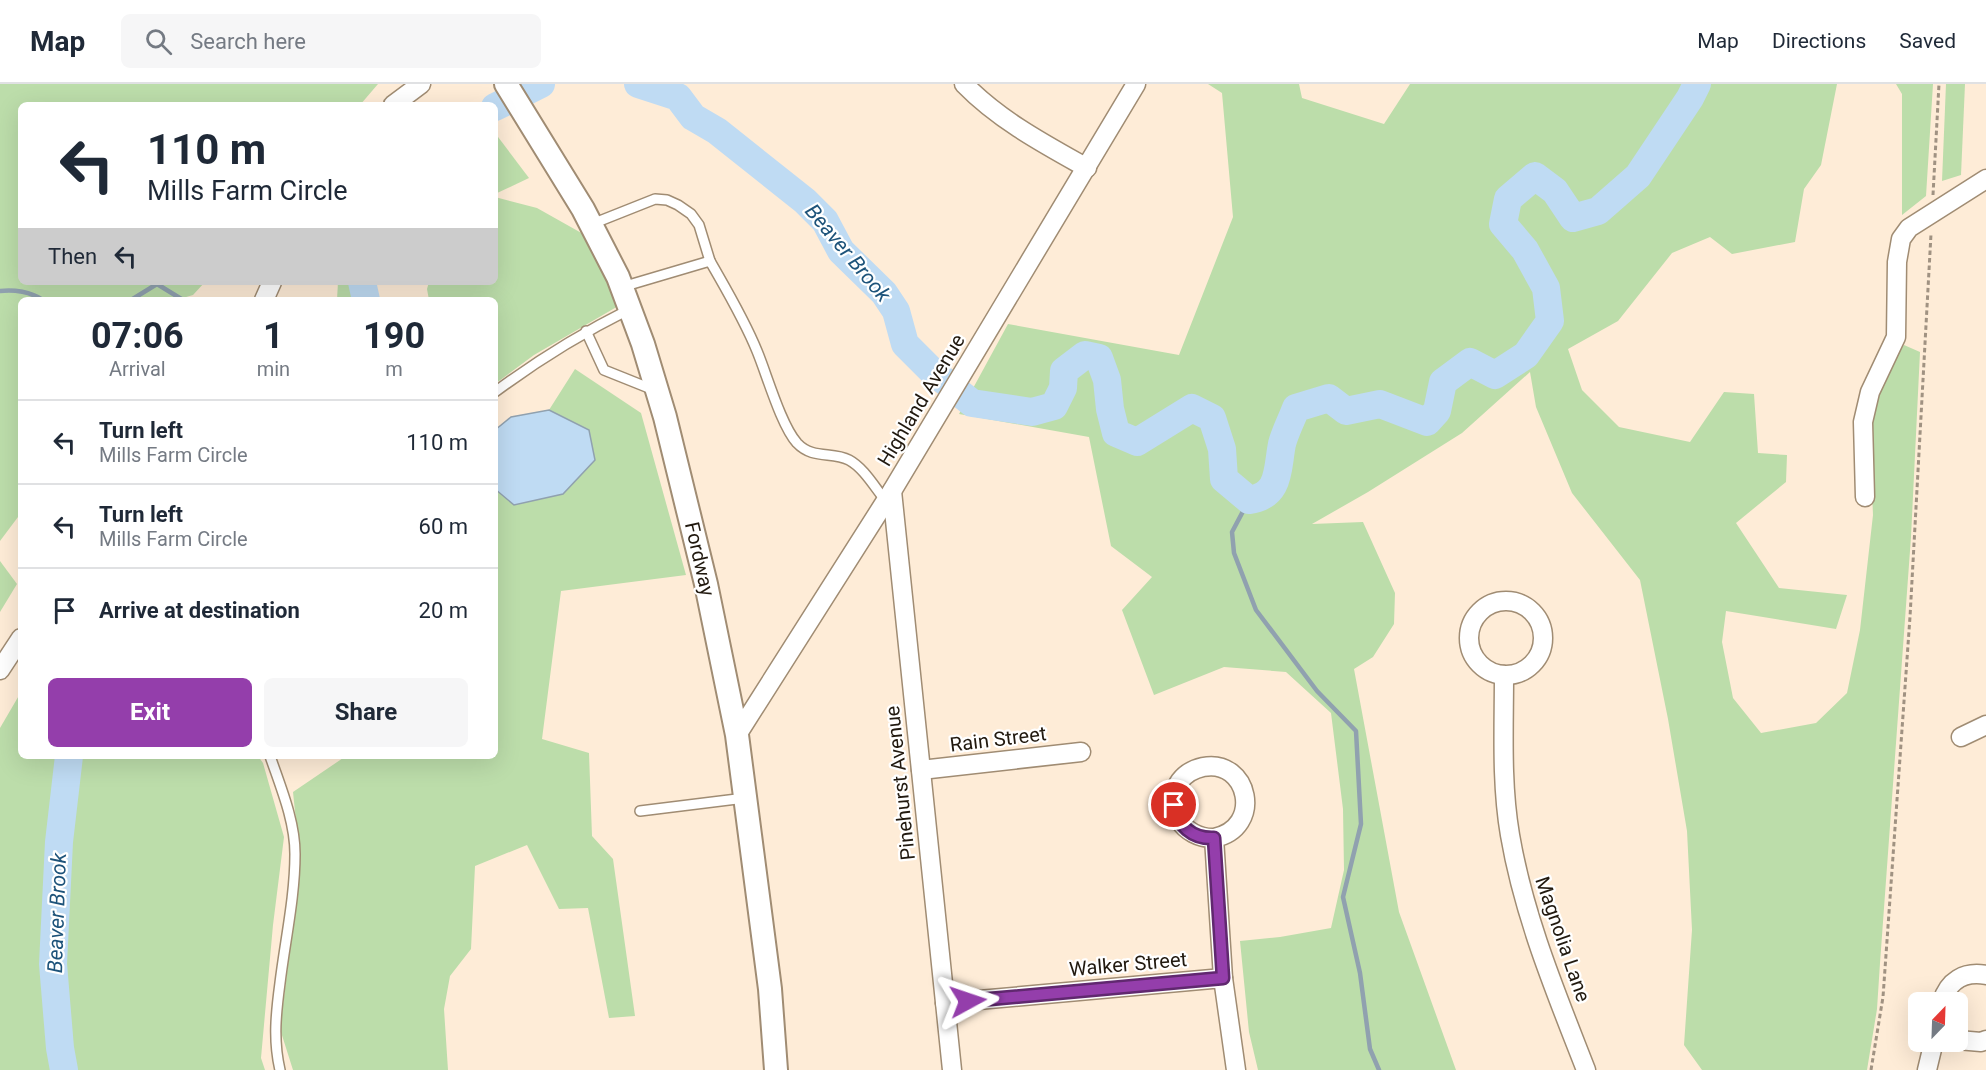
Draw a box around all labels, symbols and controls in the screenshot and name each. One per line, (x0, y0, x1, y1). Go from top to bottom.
search box (121, 14, 541, 68)
text: Map (30, 25, 85, 58)
icon: search (142, 25, 175, 58)
text: Search here (190, 29, 306, 54)
text: Map (1697, 29, 1739, 53)
text: Directions (1772, 29, 1866, 53)
text: Saved (1899, 29, 1956, 53)
text: 110 m (147, 125, 266, 174)
icon: left (48, 126, 126, 204)
text: Mills Farm Circle (147, 175, 348, 207)
water label: Beaver Brook (800, 199, 896, 307)
icon: left (109, 240, 142, 273)
text: Then (48, 244, 97, 269)
text: 07:06 (91, 315, 184, 357)
text: 1 (263, 315, 284, 357)
text: 190 (363, 315, 425, 357)
street label: Highland Avenue (872, 330, 970, 470)
text: Arrival (109, 357, 166, 381)
text: min (257, 357, 290, 381)
text: m (385, 357, 403, 381)
text: Turn left (99, 418, 183, 443)
icon: left (48, 426, 81, 459)
text: 110 m (406, 430, 468, 455)
text: Mills Farm Circle (99, 443, 248, 467)
text: Turn left (99, 502, 183, 527)
icon: left (48, 510, 81, 543)
text: 60 m (419, 514, 468, 539)
street label: Fordway (680, 520, 720, 599)
text: Mills Farm Circle (99, 527, 248, 551)
icon: arrive (48, 594, 81, 627)
text: Arrive at destination (99, 598, 300, 623)
text: 20 m (419, 598, 468, 623)
button: Exit (48, 678, 252, 747)
button: Share (264, 678, 468, 747)
street label: Pinehurst Avenue (880, 705, 920, 861)
street label: Rain Street (948, 721, 1048, 757)
pin (1148, 779, 1199, 830)
icon: arrive (1157, 788, 1190, 821)
water label: Beaver Brook (43, 852, 71, 973)
street label: Magnolia Lane (1530, 873, 1596, 1005)
street label: Walker Street (1068, 947, 1188, 981)
position arrow (936, 969, 1000, 1033)
north arrow (1908, 992, 1968, 1052)
map controls (1908, 992, 1968, 1052)

